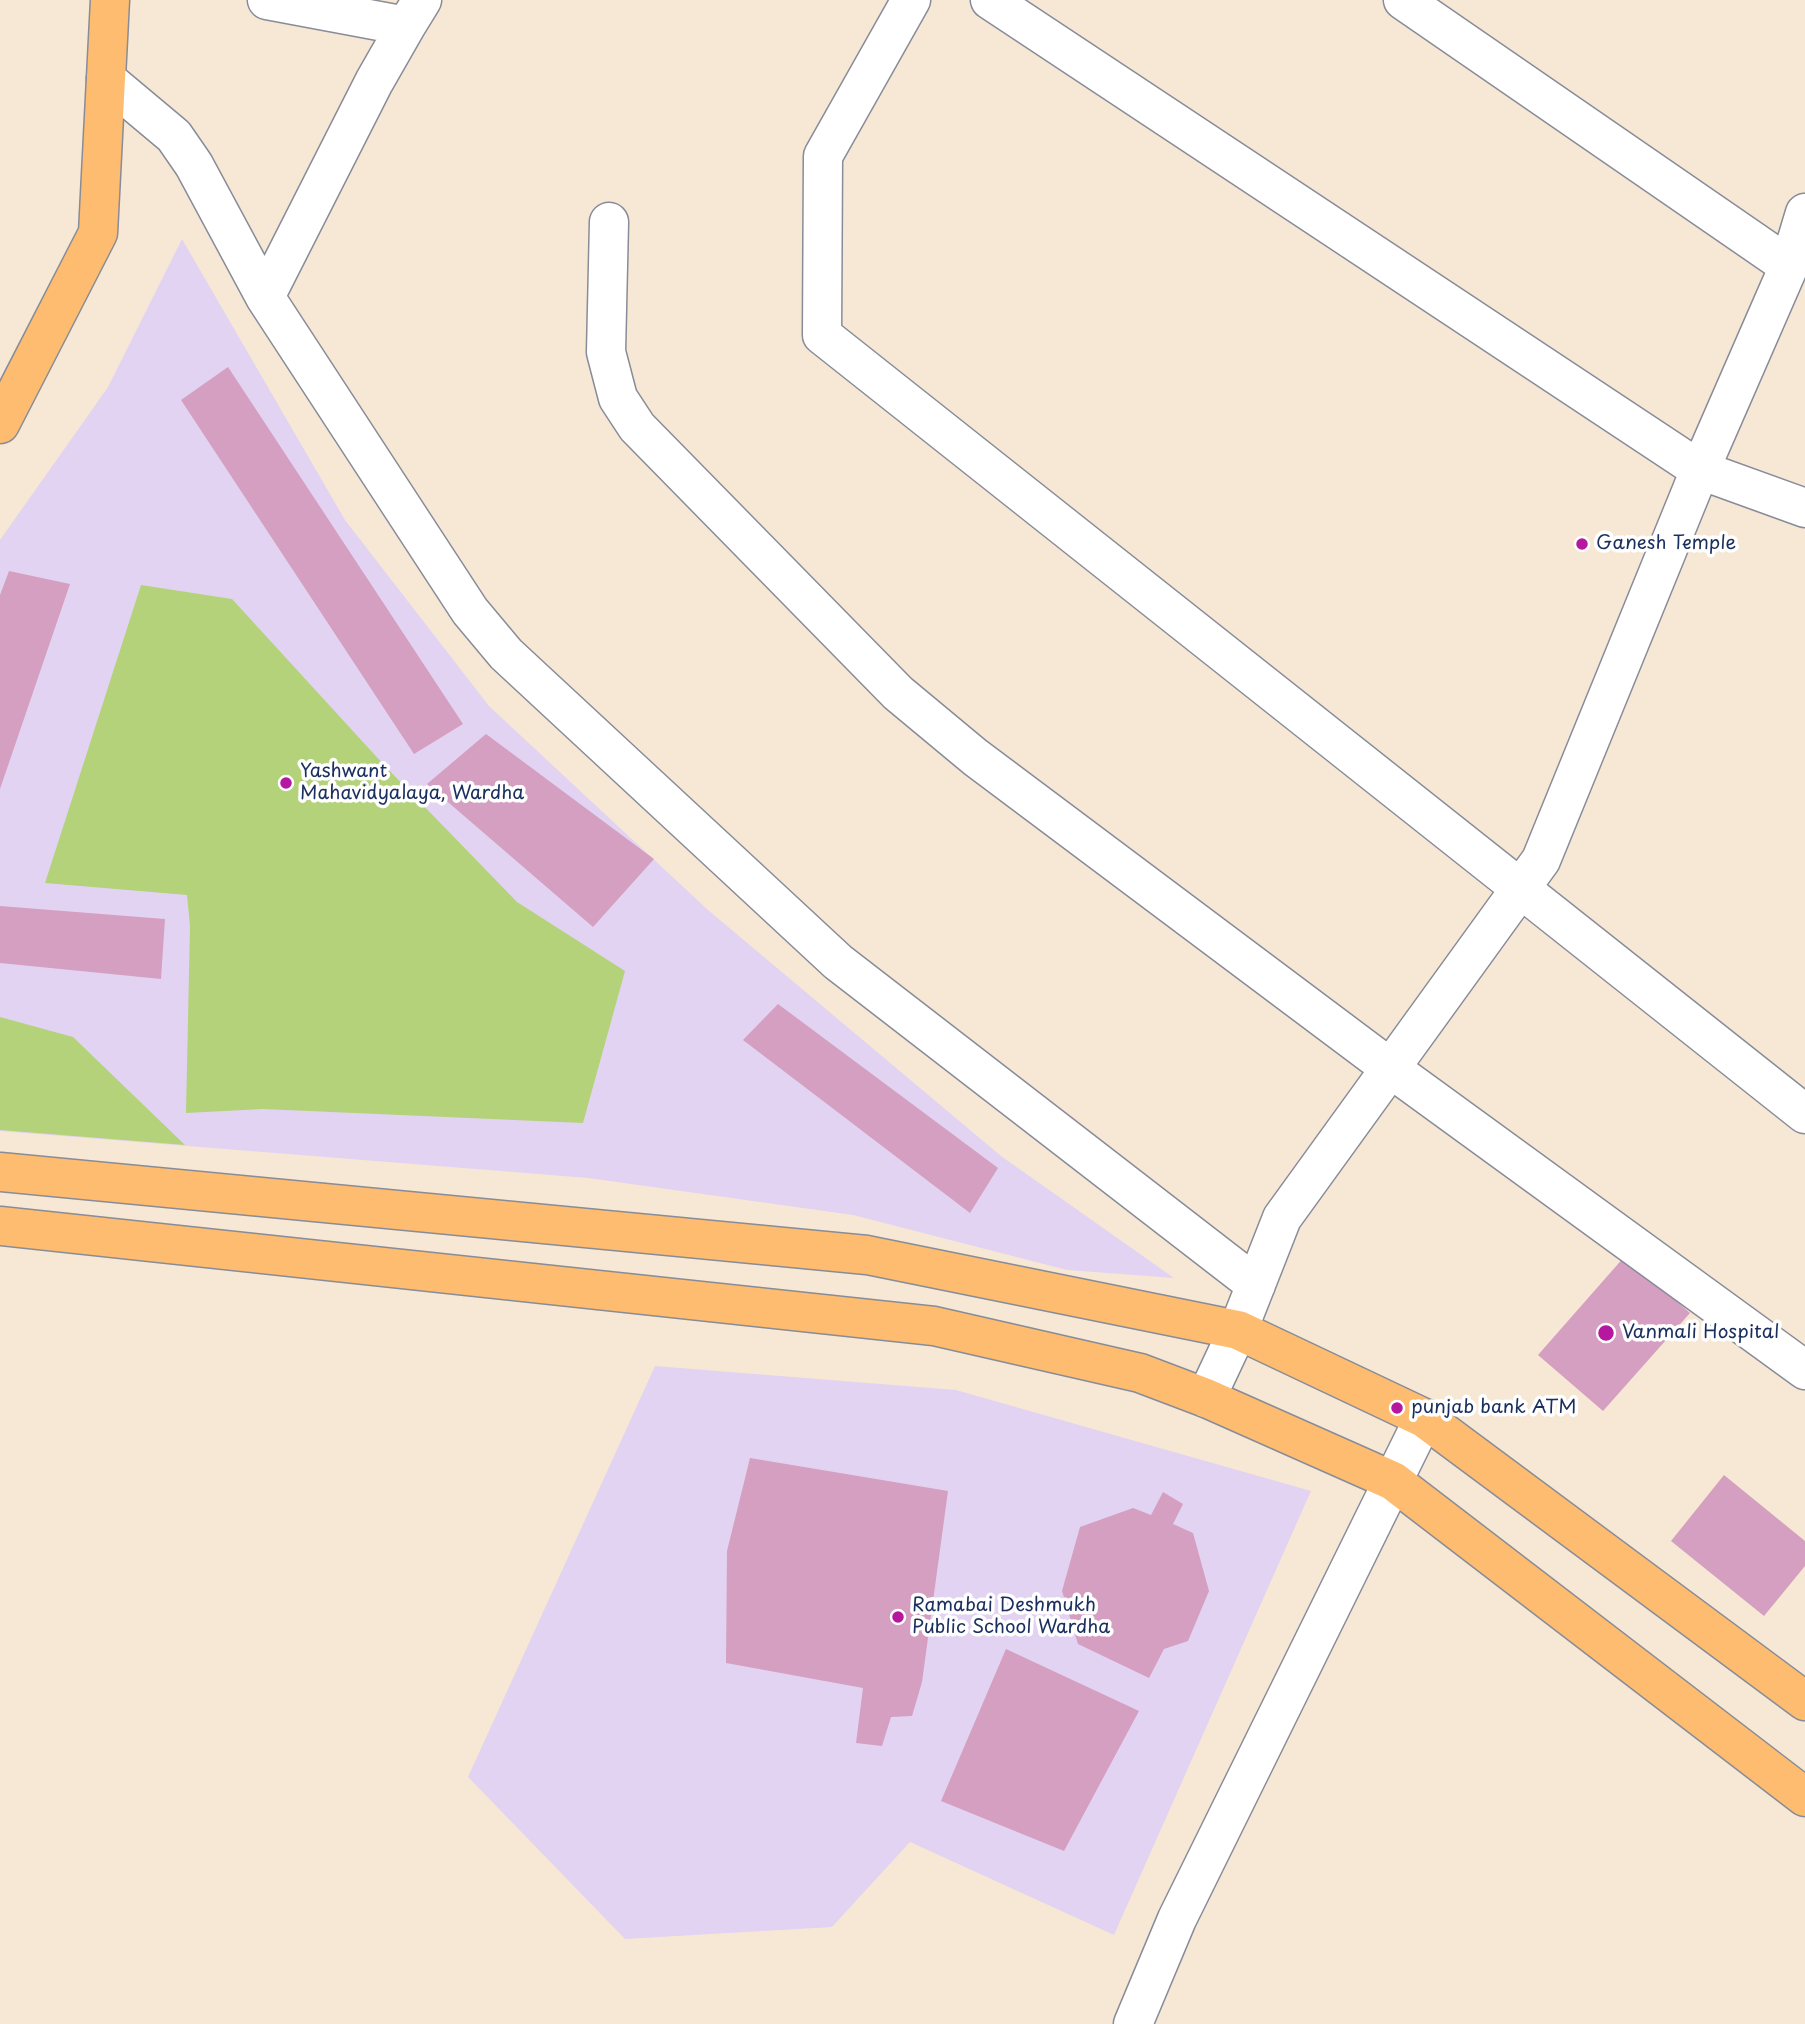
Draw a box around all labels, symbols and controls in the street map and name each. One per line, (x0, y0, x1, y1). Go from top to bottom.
place label: Ganesh Temple (1596, 533, 1736, 555)
marker: Ganesh Temple (1574, 536, 1590, 552)
place label: Yashwant Mahavidyalaya, Wardha (300, 761, 524, 805)
marker: Yashwant Mahavidyalaya, Wardha (278, 775, 294, 791)
place label: Vanmali Hospital (1622, 1322, 1779, 1344)
marker: Vanmali Hospital (1596, 1323, 1616, 1343)
place label: punjab bank ATM (1411, 1397, 1576, 1419)
marker: punjab bank ATM (1389, 1400, 1405, 1416)
place label: Ramabai Deshmukh Public School Wardha (912, 1595, 1110, 1639)
marker: Ramabai Deshmukh Public School Wardha (890, 1609, 906, 1625)

